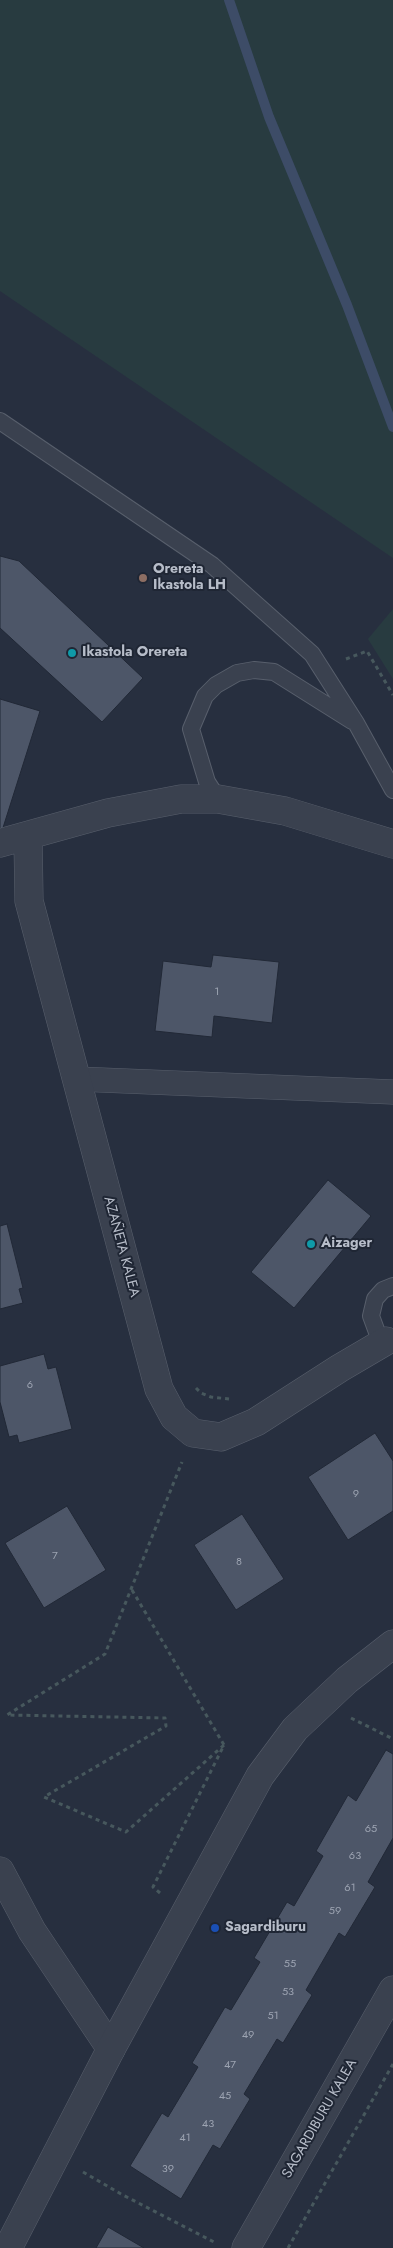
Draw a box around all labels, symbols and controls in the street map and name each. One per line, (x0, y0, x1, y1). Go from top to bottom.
place label: Orereta Ikastola LH (153, 562, 226, 594)
marker: Orereta Ikastola LH (137, 572, 149, 584)
place label: Ikastola Orereta (82, 645, 187, 661)
marker: Ikastola Orereta (66, 647, 78, 659)
house number: 1 (215, 985, 219, 999)
street label: AZAÑETA KALEA (99, 1195, 143, 1299)
place label: Aizager (321, 1236, 372, 1252)
marker: Aizager (305, 1238, 317, 1250)
house number: 6 (27, 1378, 33, 1392)
house number: 9 (353, 1487, 359, 1501)
house number: 7 (52, 1549, 58, 1563)
house number: 8 (236, 1555, 242, 1569)
house number: 65 (365, 1822, 377, 1836)
house number: 63 (349, 1849, 361, 1863)
house number: 61 (344, 1881, 356, 1895)
house number: 59 (329, 1904, 341, 1918)
place label: Sagardiburu (225, 1920, 306, 1936)
marker: Sagardiburu (209, 1922, 221, 1934)
house number: 55 (284, 1957, 296, 1971)
house number: 53 (282, 1985, 294, 1999)
house number: 51 (267, 2009, 279, 2023)
house number: 49 (242, 2028, 254, 2042)
street label: SAGARDIBURU KALEA (279, 2056, 361, 2182)
house number: 47 (224, 2058, 236, 2072)
house number: 45 (219, 2089, 231, 2103)
house number: 43 (202, 2117, 214, 2131)
house number: 41 (179, 2131, 191, 2145)
house number: 39 (162, 2162, 174, 2176)

